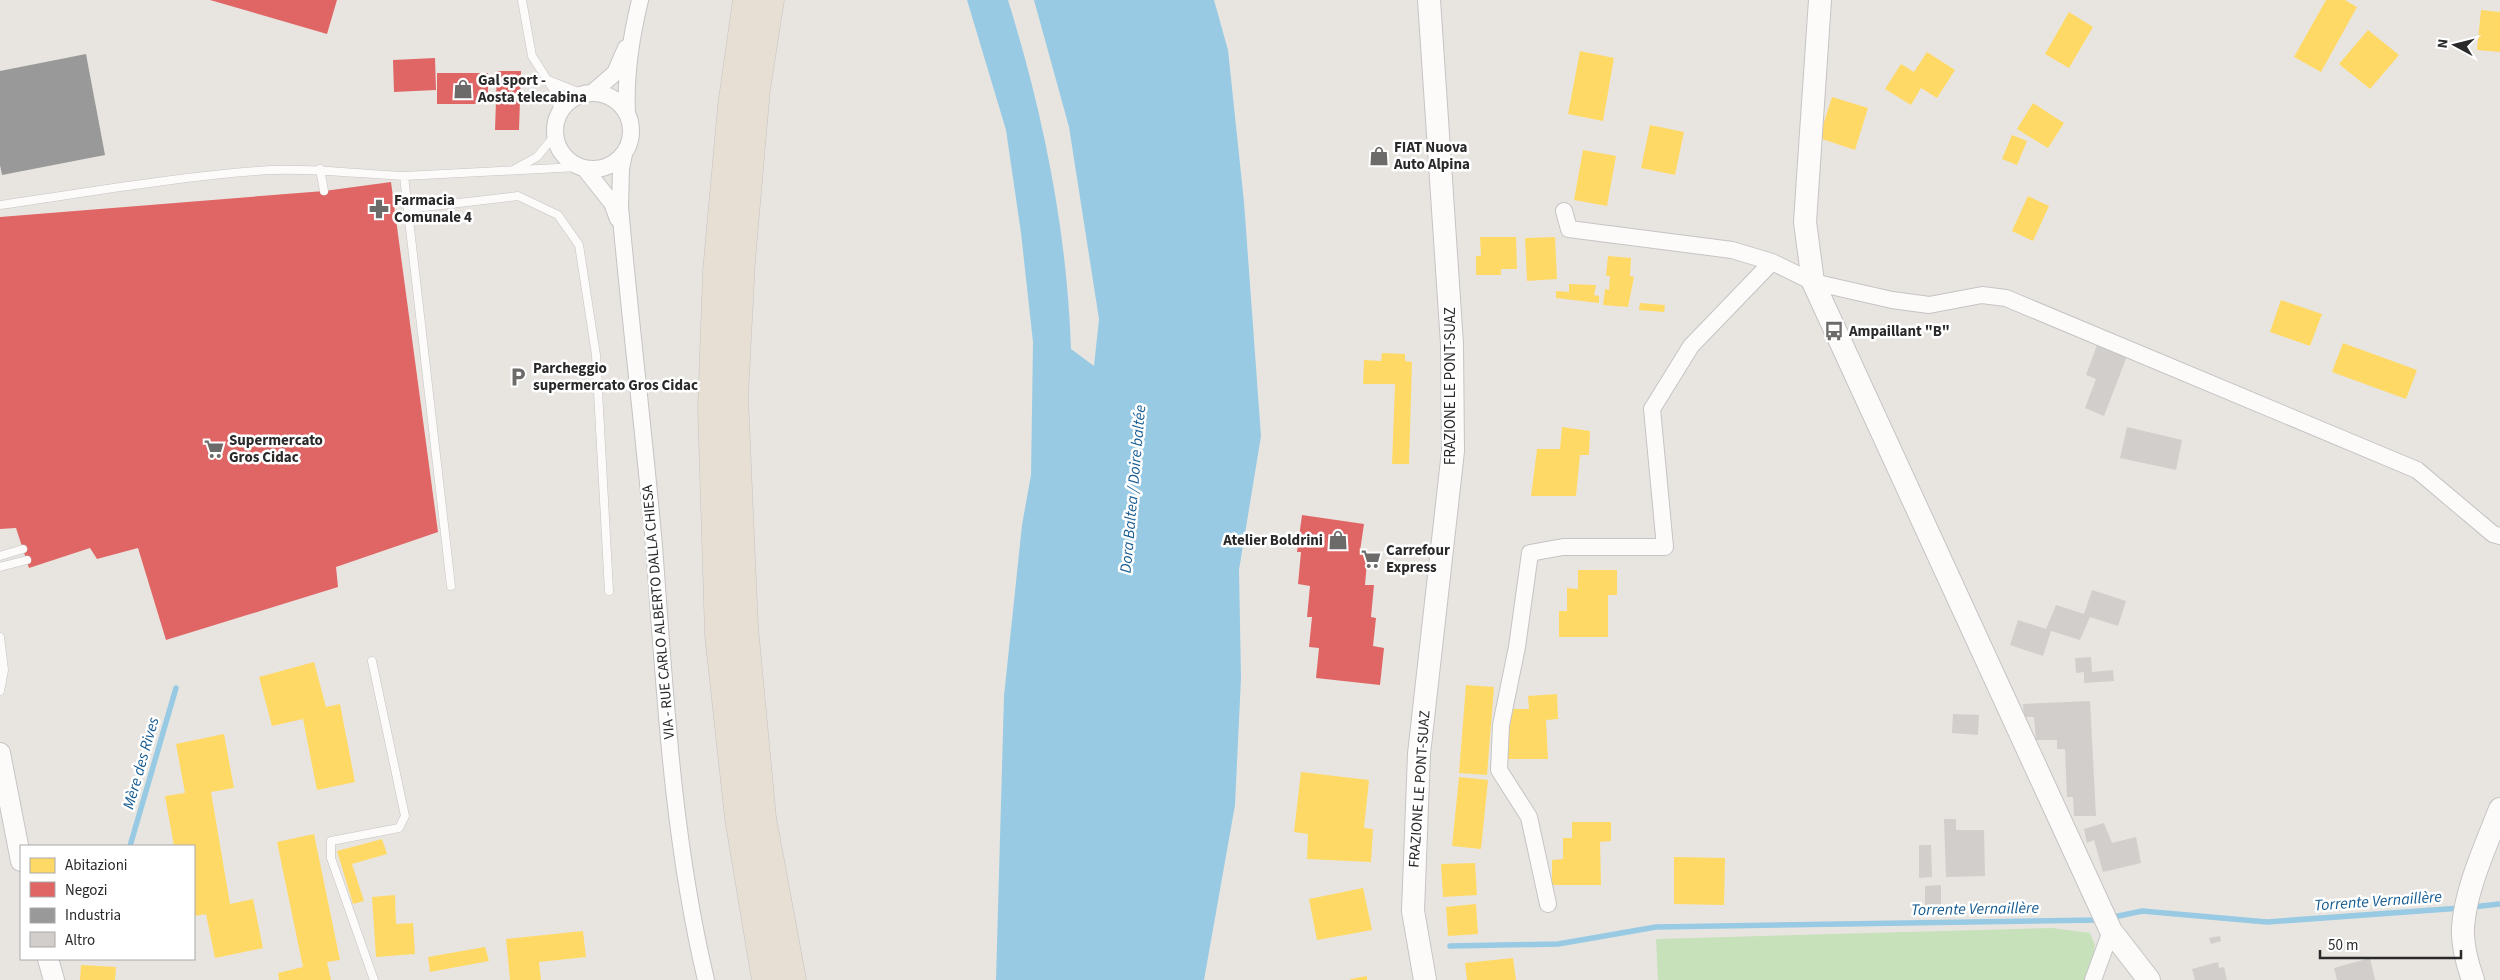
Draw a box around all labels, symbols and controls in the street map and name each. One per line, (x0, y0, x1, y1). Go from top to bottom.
north arrow (2430, 20, 2480, 70)
text: N (2433, 38, 2454, 49)
place label: Gal sport - Aosta telecabina (477, 70, 587, 108)
shop icon: Gal sport - Aosta telecabina (452, 78, 474, 100)
place label: FIAT Nuova Auto Alpina (1393, 137, 1470, 175)
shop icon: FIAT Nuova Auto Alpina (1368, 145, 1390, 167)
place label: Farmacia Comunale 4 (394, 190, 472, 228)
pharmacy icon: Farmacia Comunale 4 (368, 198, 390, 220)
street label: FRAZIONE LE PONT-SUAZ (1440, 307, 1461, 465)
bus stop icon: Ampaillant "B" (1823, 320, 1845, 342)
place label: Ampaillant "B" (1848, 321, 1950, 342)
place label: Parcheggio supermercato Gros Cidac (533, 358, 698, 396)
parking icon: Parcheggio supermercato Gros Cidac (507, 366, 529, 388)
water label: Dora Baltea / Doire baltée (1115, 404, 1151, 574)
place label: Supermercato Gros Cidac (229, 430, 323, 468)
supermarket icon: Supermercato Gros Cidac (203, 438, 225, 460)
street label: VIA - RUE CARLO ALBERTO DALLA CHIESA (637, 483, 680, 740)
shop icon: Atelier Boldrini (1327, 529, 1349, 551)
place label: Atelier Boldrini (1222, 530, 1323, 551)
place label: Carrefour Express (1386, 540, 1450, 578)
supermarket icon: Carrefour Express (1360, 548, 1382, 570)
street label: FRAZIONE LE PONT-SUAZ (1404, 710, 1435, 868)
water label: Mère des Rives (117, 714, 165, 812)
legend (20, 845, 195, 960)
text: Abitazioni (65, 855, 128, 876)
text: Negozi (65, 880, 107, 901)
water label: Torrente Vernaillère (2313, 886, 2443, 916)
water label: Torrente Vernaillère (1911, 897, 2040, 921)
text: Industria (65, 905, 121, 926)
scale bar (2320, 928, 2461, 960)
text: Altro (65, 930, 95, 951)
text: 50 m (2328, 935, 2358, 956)

